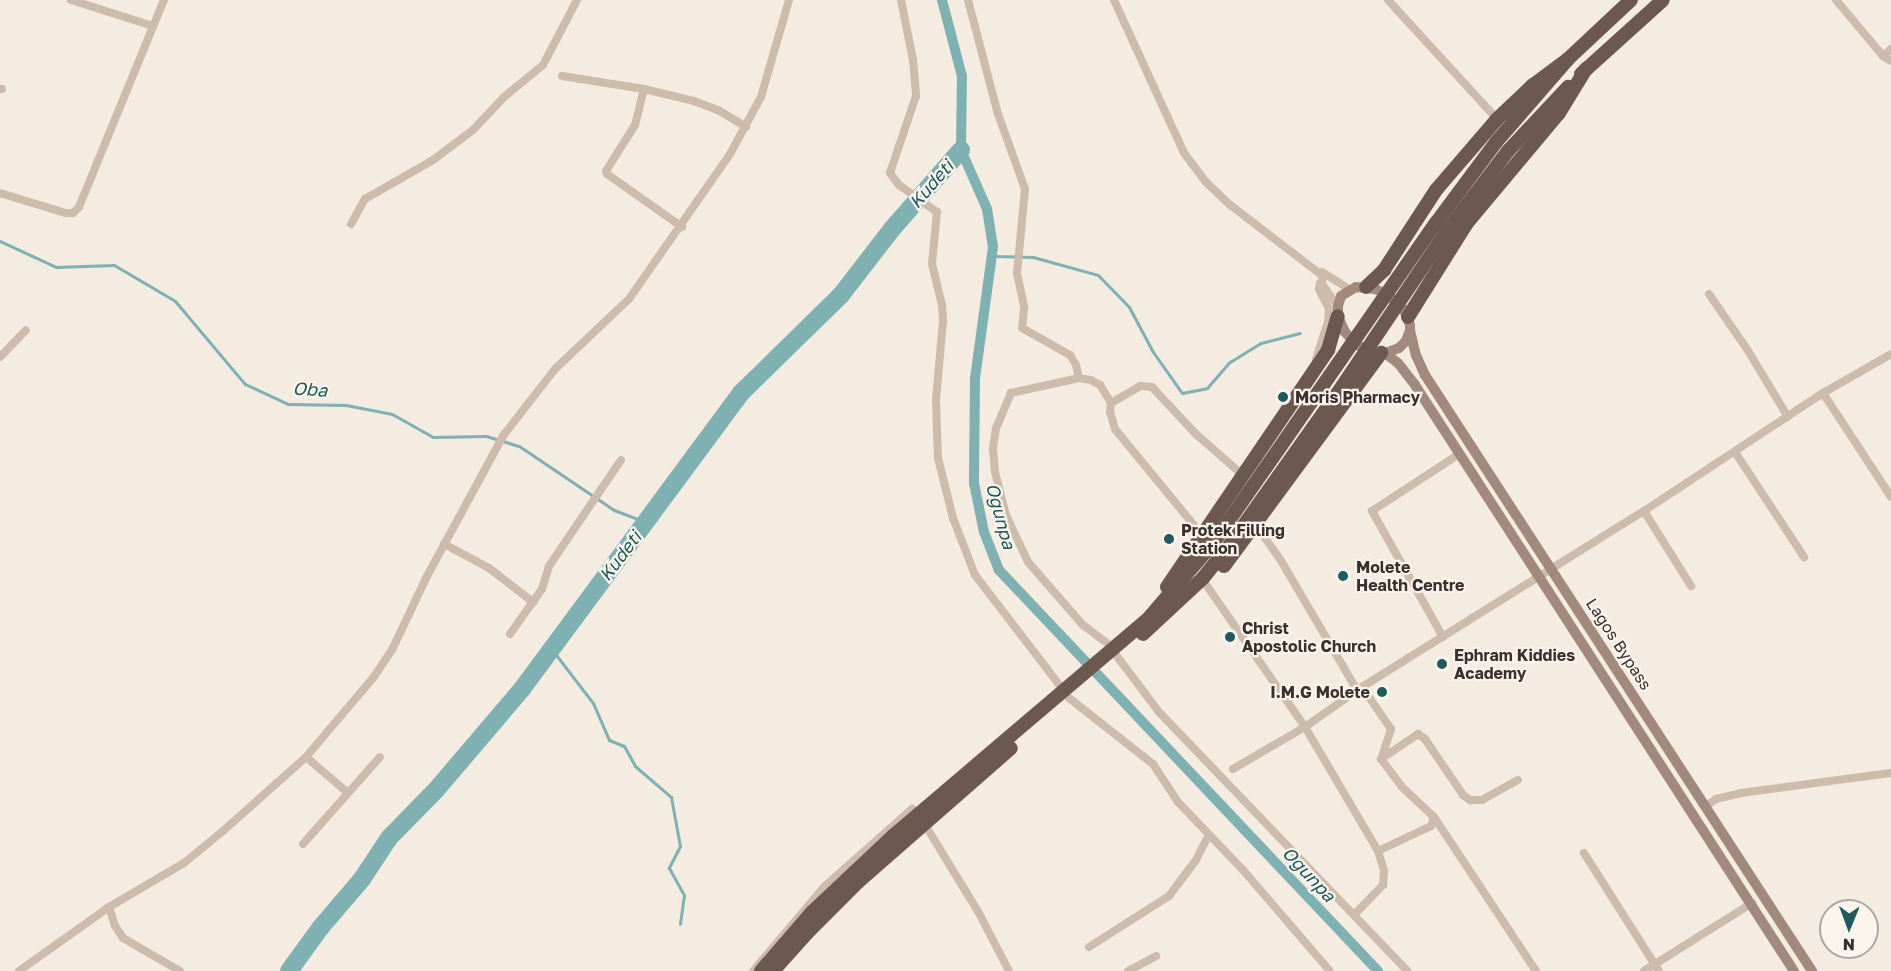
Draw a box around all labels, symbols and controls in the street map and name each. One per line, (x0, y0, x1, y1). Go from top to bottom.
water label: Kudeti (904, 156, 958, 212)
water label: Oba (292, 377, 328, 401)
place label: Moris Pharmacy (1295, 387, 1420, 407)
marker: Moris Pharmacy (1276, 390, 1290, 404)
water label: Ogunpa (982, 481, 1020, 551)
place label: Protek Filling Station (1181, 520, 1285, 558)
water label: Kudeti (594, 527, 646, 585)
marker: Protek Filling Station (1162, 532, 1176, 546)
place label: Molete Health Centre (1356, 557, 1464, 595)
marker: Molete Health Centre (1334, 567, 1352, 585)
street label: Lagos Bypass (1582, 594, 1656, 694)
place label: Christ Apostolic Church (1242, 618, 1376, 656)
marker: Christ Apostolic Church (1223, 630, 1237, 644)
place label: Ephram Kiddies Academy (1454, 645, 1575, 683)
marker: Ephram Kiddies Academy (1435, 657, 1449, 671)
place label: I.M.G Molete (1270, 682, 1370, 702)
marker: I.M.G Molete (1375, 685, 1389, 699)
water label: Ogunpa (1278, 842, 1340, 906)
north arrow (1819, 899, 1879, 959)
text: N (1842, 935, 1855, 955)

